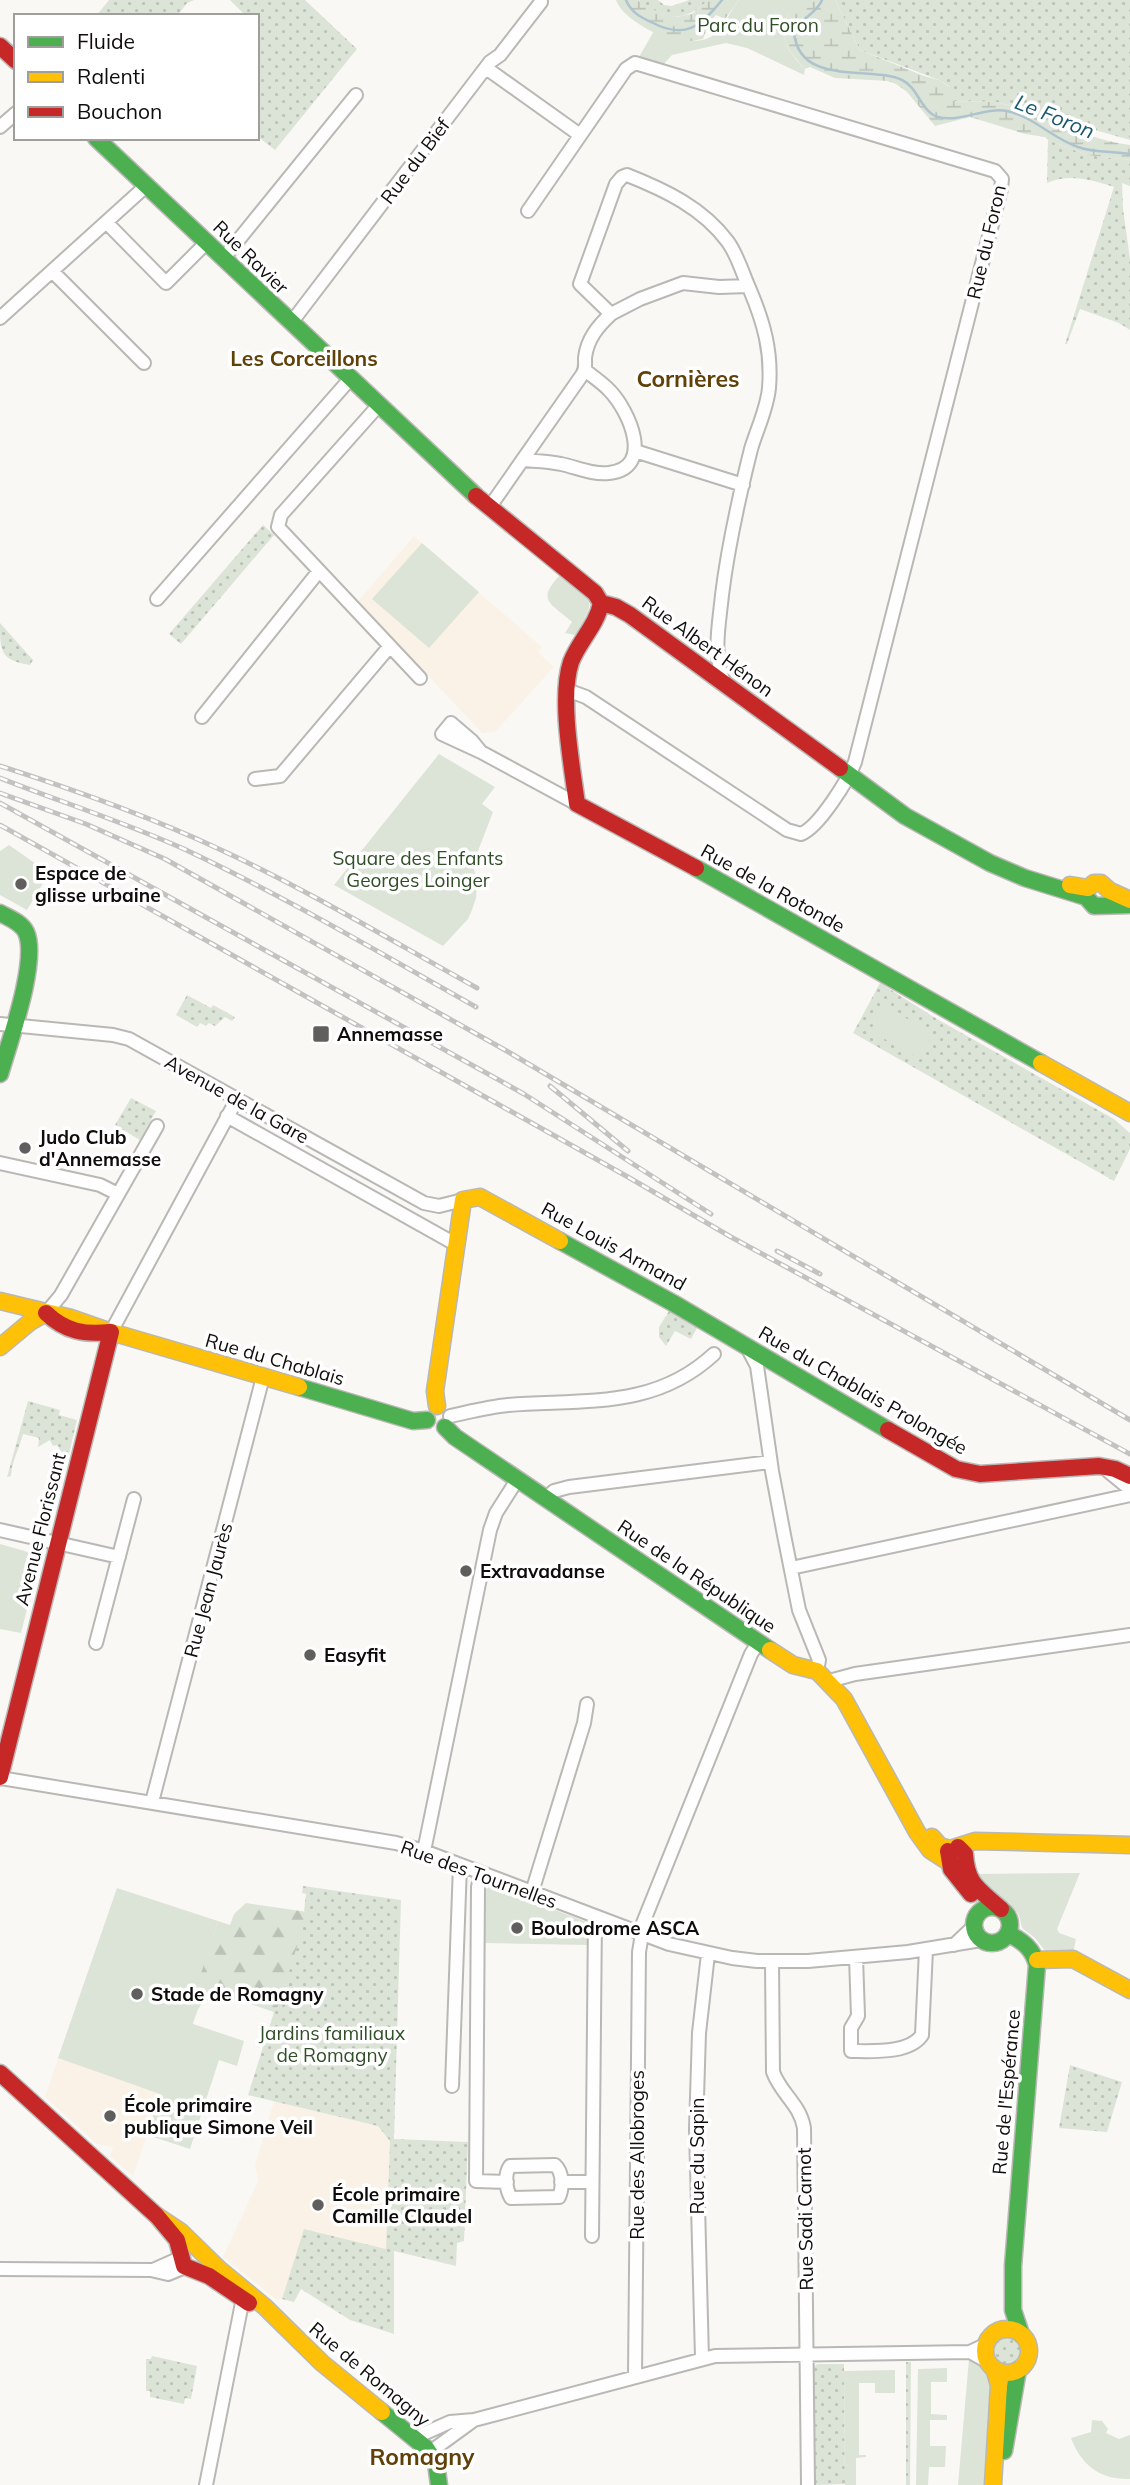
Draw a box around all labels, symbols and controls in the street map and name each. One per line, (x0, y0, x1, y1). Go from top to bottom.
park label: Parc du Foron (697, 13, 819, 37)
legend (14, 14, 259, 140)
text: Fluide (77, 28, 135, 54)
text: Ralenti (77, 63, 145, 89)
water label: Le Foron (1011, 88, 1099, 144)
text: Bouchon (77, 98, 162, 124)
street label: Rue du Bief (375, 113, 455, 209)
street label: Rue du Foron (961, 182, 1011, 302)
street label: Rue Ravier (208, 215, 294, 299)
district label: Les Corceillons (230, 345, 378, 371)
district label: Cornières (636, 364, 740, 393)
street label: Rue Albert Hénon (638, 590, 778, 702)
street label: Rue de la Rotonde (697, 838, 849, 938)
park label: Square des Enfants Georges Loinger (332, 846, 504, 892)
place label: Espace de glisse urbaine (35, 861, 161, 907)
marker: Espace de glisse urbaine (13, 876, 29, 892)
place label: Annemasse (337, 1022, 443, 1046)
marker: Annemasse (311, 1024, 331, 1044)
street label: Avenue de la Gare (161, 1049, 313, 1149)
place label: Judo Club d'Annemasse (39, 1125, 161, 1171)
marker: Judo Club d'Annemasse (17, 1140, 33, 1156)
street label: Rue Louis Armand (537, 1196, 691, 1296)
street label: Rue du Chablais Prolongée (754, 1320, 972, 1460)
street label: Rue du Chablais (203, 1328, 347, 1390)
street label: Avenue Florissant (9, 1450, 71, 1608)
street label: Rue de la République (613, 1514, 781, 1638)
street label: Rue Jean Jaurès (178, 1520, 238, 1660)
place label: Extravadanse (480, 1559, 605, 1583)
marker: Extravadanse (458, 1563, 474, 1579)
place label: Easyfit (324, 1643, 386, 1667)
marker: Easyfit (302, 1647, 318, 1663)
street label: Rue des Tournelles (398, 1835, 560, 1913)
place label: Boulodrome ASCA (531, 1916, 700, 1940)
marker: Boulodrome ASCA (509, 1920, 525, 1936)
place label: Stade de Romagny (151, 1982, 324, 2006)
marker: Stade de Romagny (129, 1986, 145, 2002)
street label: Rue de l'Espérance (987, 2008, 1025, 2176)
park label: Jardins familiaux de Romagny (259, 2021, 405, 2067)
street label: Rue des Allobroges (625, 2070, 649, 2240)
place label: École primaire publique Simone Veil (124, 2093, 313, 2139)
street label: Rue du Sapin (685, 2097, 709, 2215)
marker: École primaire publique Simone Veil (102, 2108, 118, 2124)
street label: Rue Sadi Carnot (792, 2147, 818, 2291)
place label: École primaire Camille Claudel (332, 2182, 472, 2228)
marker: École primaire Camille Claudel (310, 2197, 326, 2213)
street label: Rue de Romagny (305, 2316, 435, 2432)
district label: Romagny (370, 2442, 475, 2471)

